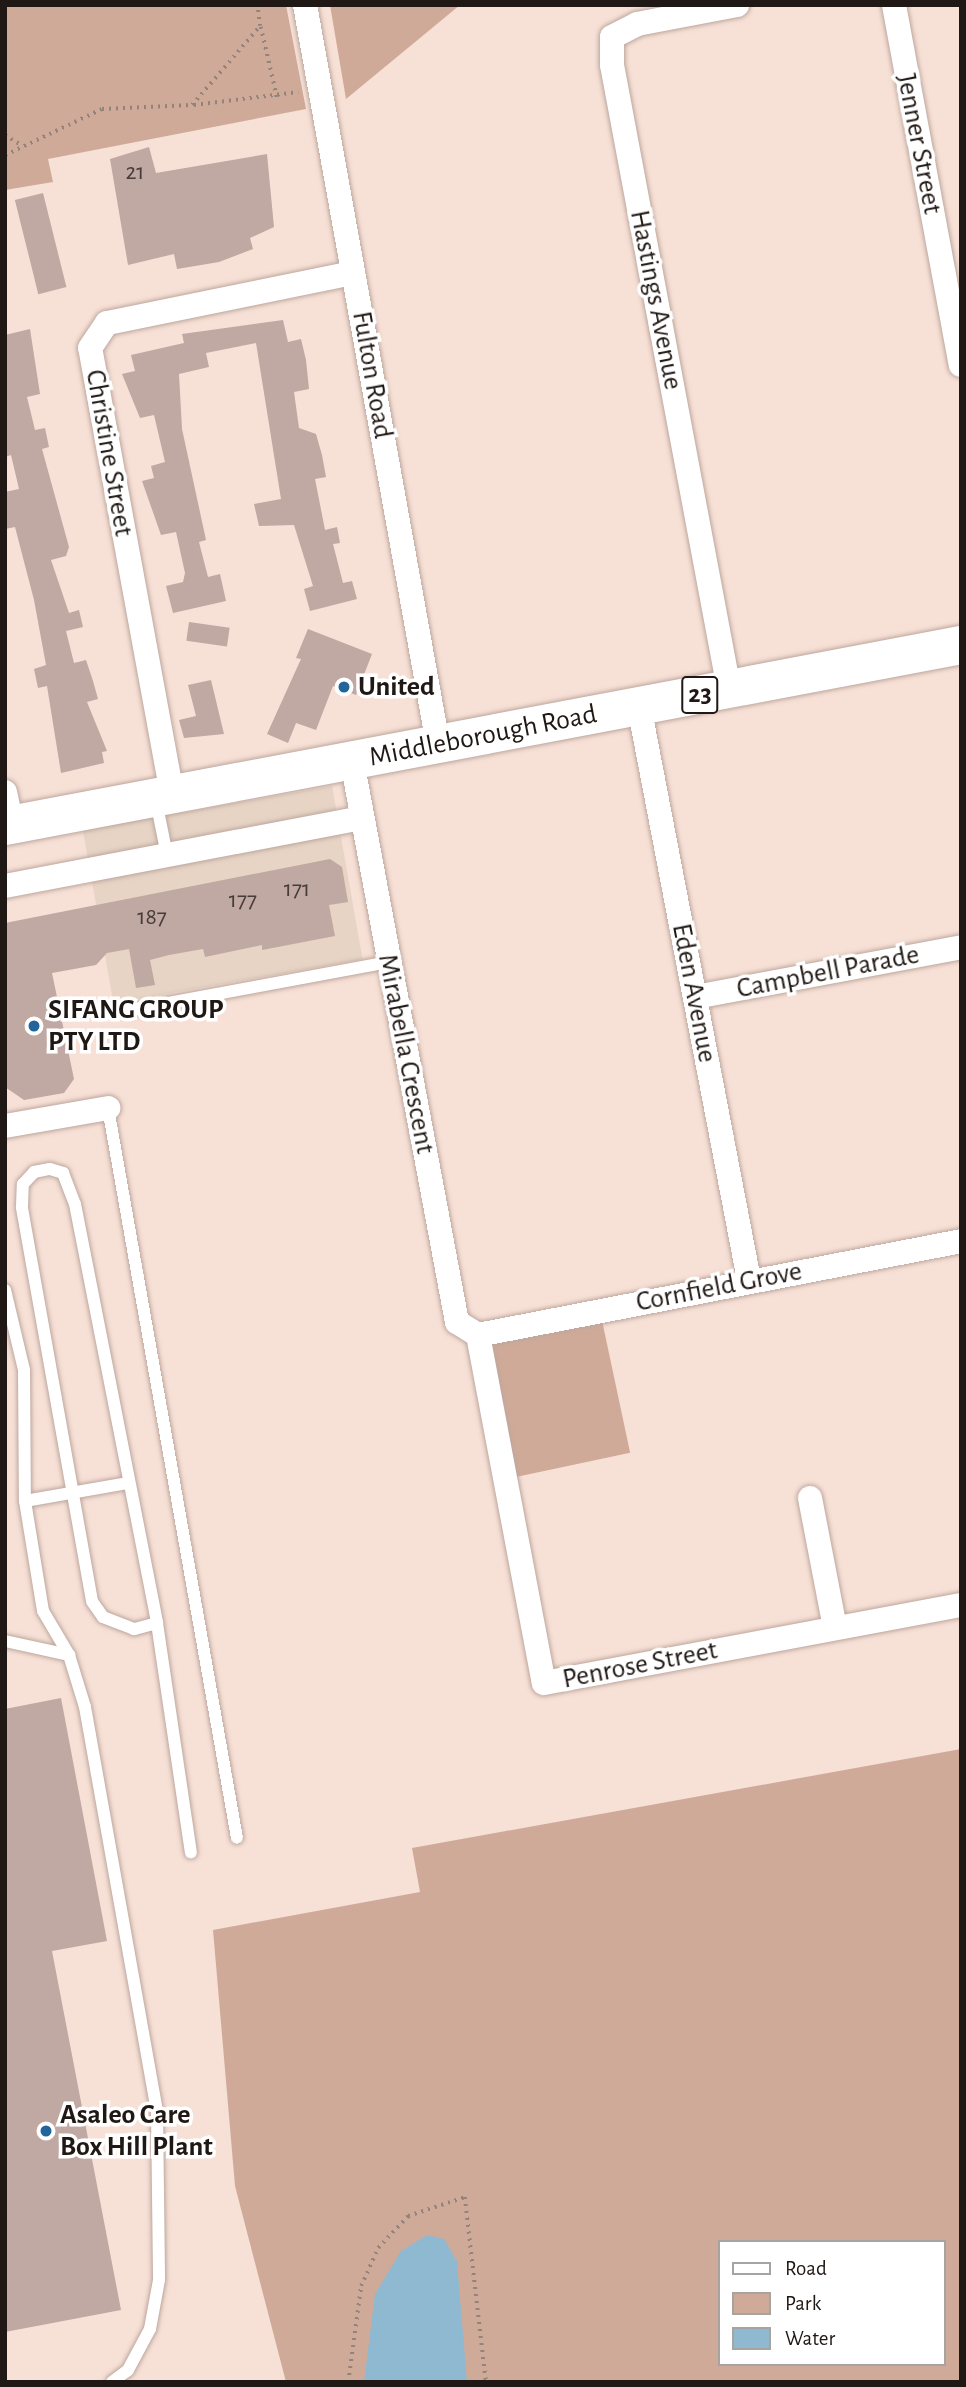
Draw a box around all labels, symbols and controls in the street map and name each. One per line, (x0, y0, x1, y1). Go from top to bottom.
street label: Jenner Street (889, 71, 949, 217)
house number: 21 (125, 159, 145, 187)
street label: Hastings Avenue (622, 207, 690, 393)
street label: Fulton Road (344, 309, 400, 441)
street label: Christine Street (78, 367, 140, 539)
place label: United (358, 670, 435, 704)
road number: 23 (681, 673, 719, 718)
marker: United (336, 679, 352, 695)
street label: Middleborough Road (366, 697, 600, 775)
house number: 171 (284, 876, 310, 904)
house number: 177 (229, 887, 257, 915)
house number: 187 (137, 904, 167, 932)
street label: Eden Avenue (664, 921, 724, 1065)
street label: Campbell Parade (734, 938, 922, 1006)
street label: Mirabella Crescent (370, 951, 442, 1157)
place label: SIFANG GROUP PTY LTD (48, 993, 224, 1059)
marker: SIFANG GROUP PTY LTD (26, 1018, 42, 1034)
street label: Cornfield Grove (633, 1254, 805, 1320)
street label: Penrose Street (560, 1634, 720, 1696)
place label: Asaleo Care Box Hill Plant (60, 2098, 213, 2164)
marker: Asaleo Care Box Hill Plant (38, 2123, 54, 2139)
legend (718, 2240, 945, 2366)
text: Road (785, 2258, 827, 2279)
text: Park (785, 2293, 821, 2314)
text: Water (785, 2328, 835, 2349)

